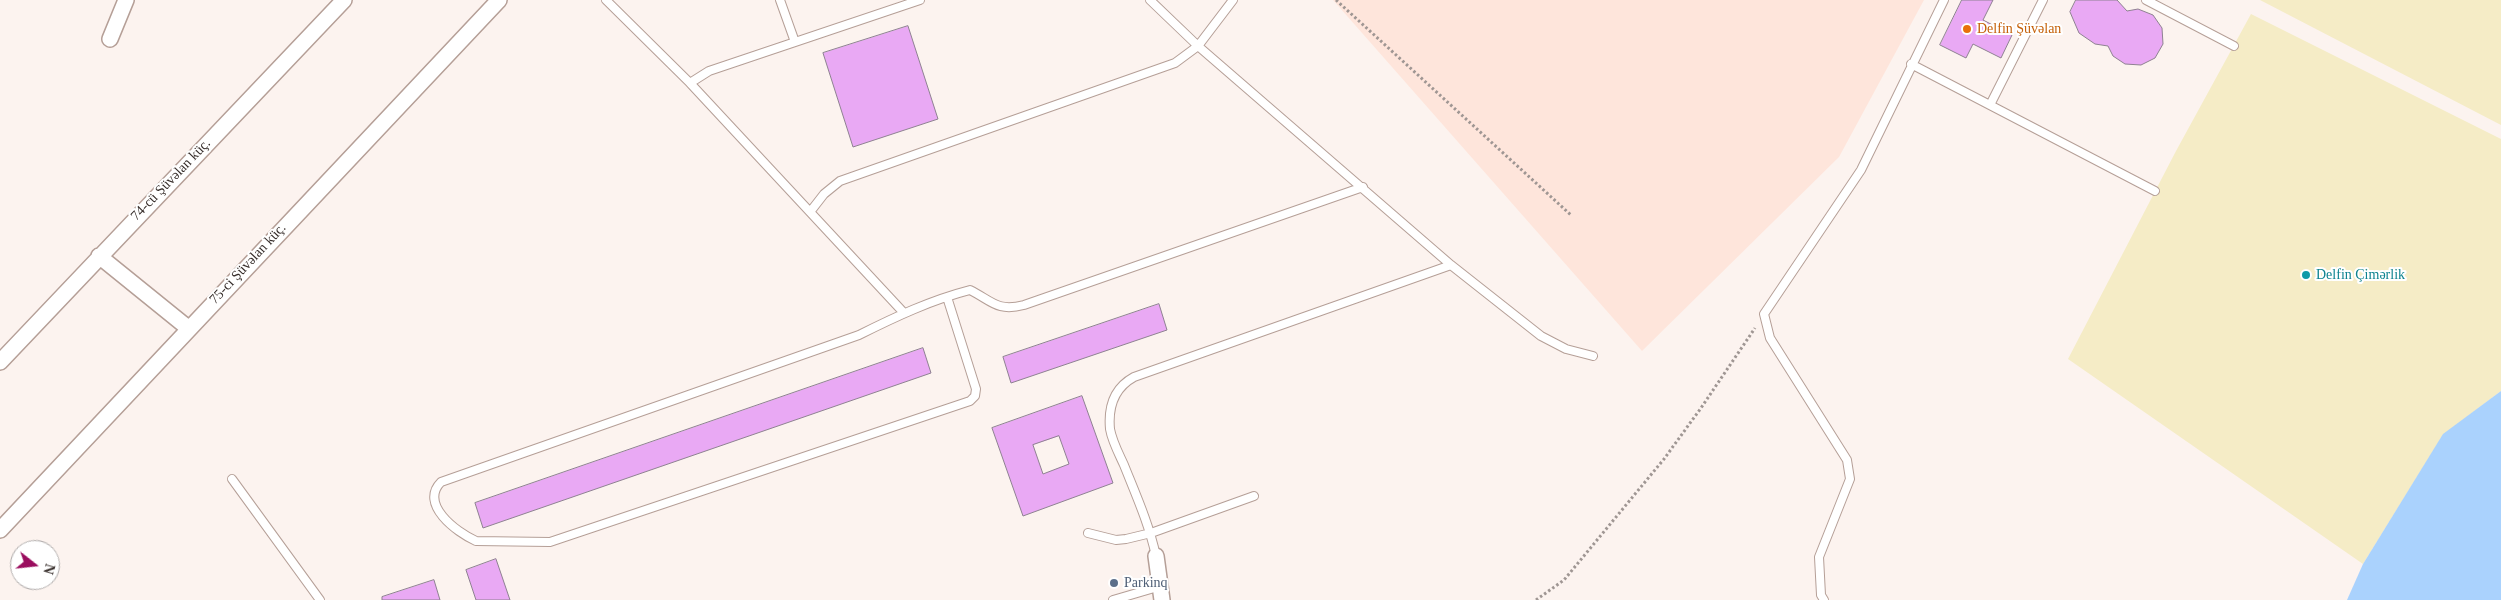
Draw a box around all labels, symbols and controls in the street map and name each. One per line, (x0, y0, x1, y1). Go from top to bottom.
place label: Delfin Şüvəlan (1977, 21, 2061, 37)
marker: Delfin Şüvəlan (1961, 23, 1973, 35)
street label: 74-cü Şüvəlan küç. (128, 135, 214, 225)
street label: 75-ci Şüvəlan küç. (206, 220, 290, 308)
place label: Delfin Çimərlik (2316, 267, 2405, 283)
marker: Delfin Çimərlik (2300, 269, 2312, 281)
north arrow (10, 540, 60, 590)
text: N (40, 562, 58, 576)
place label: Parkinq (1124, 575, 1168, 591)
marker: Parkinq (1108, 577, 1120, 589)

